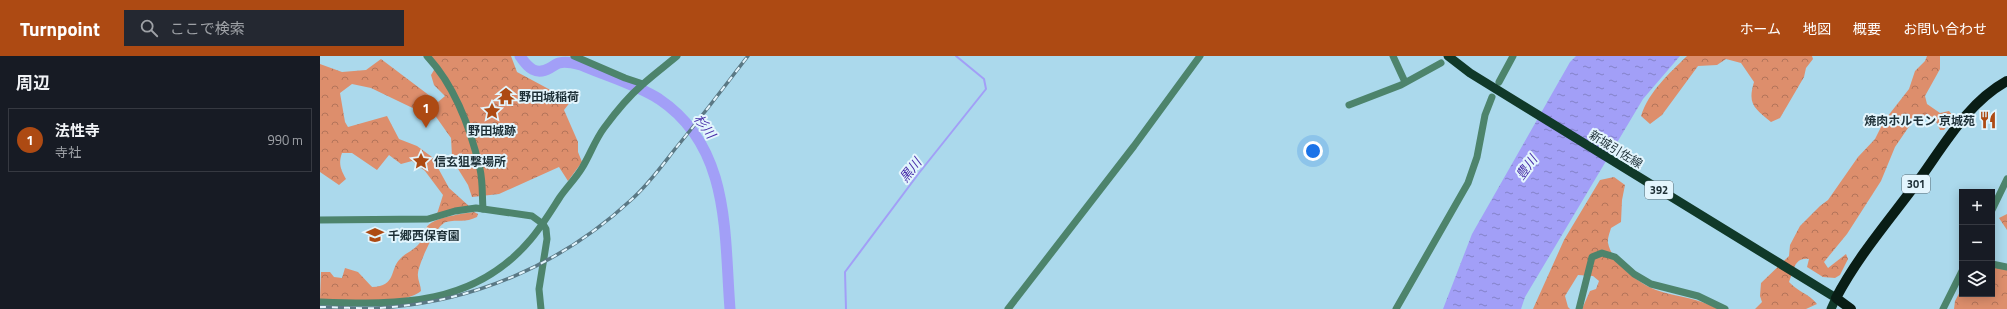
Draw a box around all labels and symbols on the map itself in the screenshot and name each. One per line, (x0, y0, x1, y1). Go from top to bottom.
temple icon: 野田城稲荷 (496, 86, 516, 106)
place label: 野田城稲荷 (519, 87, 579, 106)
pin: 1 (413, 95, 439, 128)
place icon: 野田城跡 (482, 101, 502, 121)
water label: 杉川 (689, 110, 722, 144)
restaurant icon: 焼肉ホルモン 京城苑 (1978, 110, 1998, 130)
place label: 焼肉ホルモン 京城苑 (1864, 111, 1975, 130)
place label: 野田城跡 (468, 121, 516, 140)
street label: 新城引佐線 (1586, 125, 1646, 173)
your location (1303, 141, 1323, 161)
water label: 豊川 (1510, 149, 1543, 183)
place icon: 信玄狙撃場所 (411, 151, 431, 171)
place label: 信玄狙撃場所 (434, 152, 506, 171)
water label: 黒川 (894, 152, 927, 186)
road number: 301 (1902, 175, 1930, 193)
road number: 392 (1645, 181, 1673, 199)
school or university icon: 千郷西保育園 (365, 225, 385, 245)
place label: 千郷西保育園 (388, 226, 460, 245)

